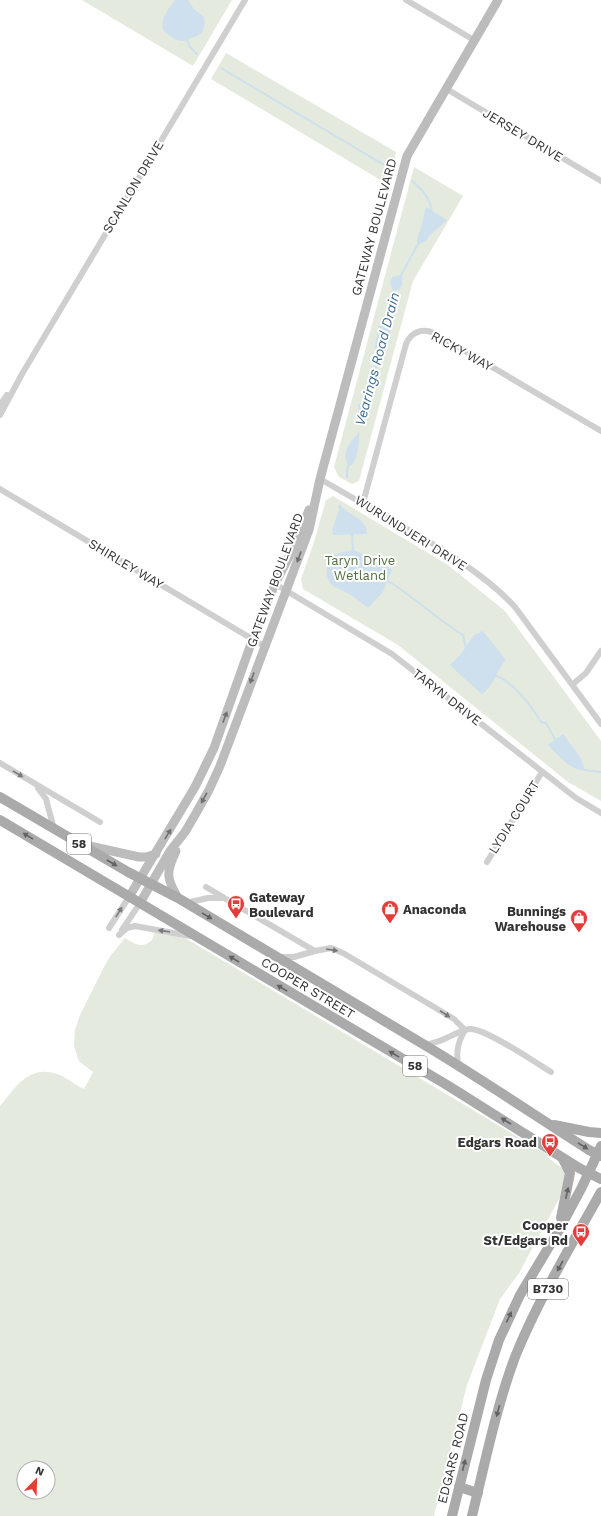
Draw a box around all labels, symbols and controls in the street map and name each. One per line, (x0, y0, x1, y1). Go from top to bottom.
street label: JERSEY DRIVE (480, 105, 566, 165)
street label: SCANLON DRIVE (99, 138, 167, 236)
street label: GATEWAY BOULEVARD (348, 157, 400, 297)
water label: Vearings Road Drain (352, 291, 402, 427)
street label: RICKY WAY (429, 328, 496, 374)
street label: WURUNDJERI DRIVE (352, 492, 470, 574)
street label: GATEWAY BOULEVARD (244, 511, 306, 649)
street label: SHIRLEY WAY (86, 536, 167, 593)
one-way arrow (296, 551, 302, 563)
park label: Taryn Drive Wetland (325, 553, 395, 583)
street label: TARYN DRIVE (410, 665, 484, 729)
one-way arrow (249, 672, 255, 684)
one-way arrow (223, 711, 229, 723)
one-way arrow (12, 771, 24, 778)
street label: LYDIA COURT (486, 778, 542, 856)
one-way arrow (201, 793, 208, 804)
one-way arrow (164, 829, 172, 839)
one-way arrow (22, 833, 34, 840)
road number: 58 (67, 834, 91, 854)
one-way arrow (106, 860, 118, 867)
place label: Gateway Boulevard (249, 890, 314, 920)
bus stop icon: Gateway Boulevard (226, 894, 246, 919)
shop icon: Anaconda (380, 899, 400, 924)
place label: Anaconda (403, 902, 467, 917)
place label: Bunnings Warehouse (495, 904, 566, 934)
one-way arrow (116, 906, 123, 918)
shop icon: Bunnings Warehouse (569, 908, 589, 933)
one-way arrow (201, 912, 213, 919)
one-way arrow (157, 928, 170, 934)
one-way arrow (326, 947, 339, 953)
street label: COOPER STREET (258, 954, 358, 1022)
one-way arrow (228, 955, 240, 962)
one-way arrow (276, 984, 288, 991)
one-way arrow (439, 1010, 451, 1017)
one-way arrow (389, 1050, 399, 1058)
road number: 58 (403, 1056, 427, 1076)
one-way arrow (500, 1118, 511, 1125)
bus stop icon: Edgars Road (540, 1132, 560, 1157)
place label: Edgars Road (458, 1135, 537, 1150)
one-way arrow (578, 1142, 588, 1150)
one-way arrow (564, 1186, 570, 1199)
place label: Cooper St/Edgars Rd (484, 1218, 568, 1248)
bus stop icon: Cooper St/Edgars Rd (571, 1222, 591, 1247)
one-way arrow (557, 1260, 564, 1272)
road number: B730 (528, 1279, 568, 1299)
one-way arrow (506, 1312, 512, 1323)
one-way arrow (495, 1405, 501, 1418)
street label: EDGARS ROAD (434, 1411, 472, 1505)
one-way arrow (462, 1458, 468, 1471)
north arrow (16, 1460, 56, 1500)
text: N (33, 1464, 46, 1479)

